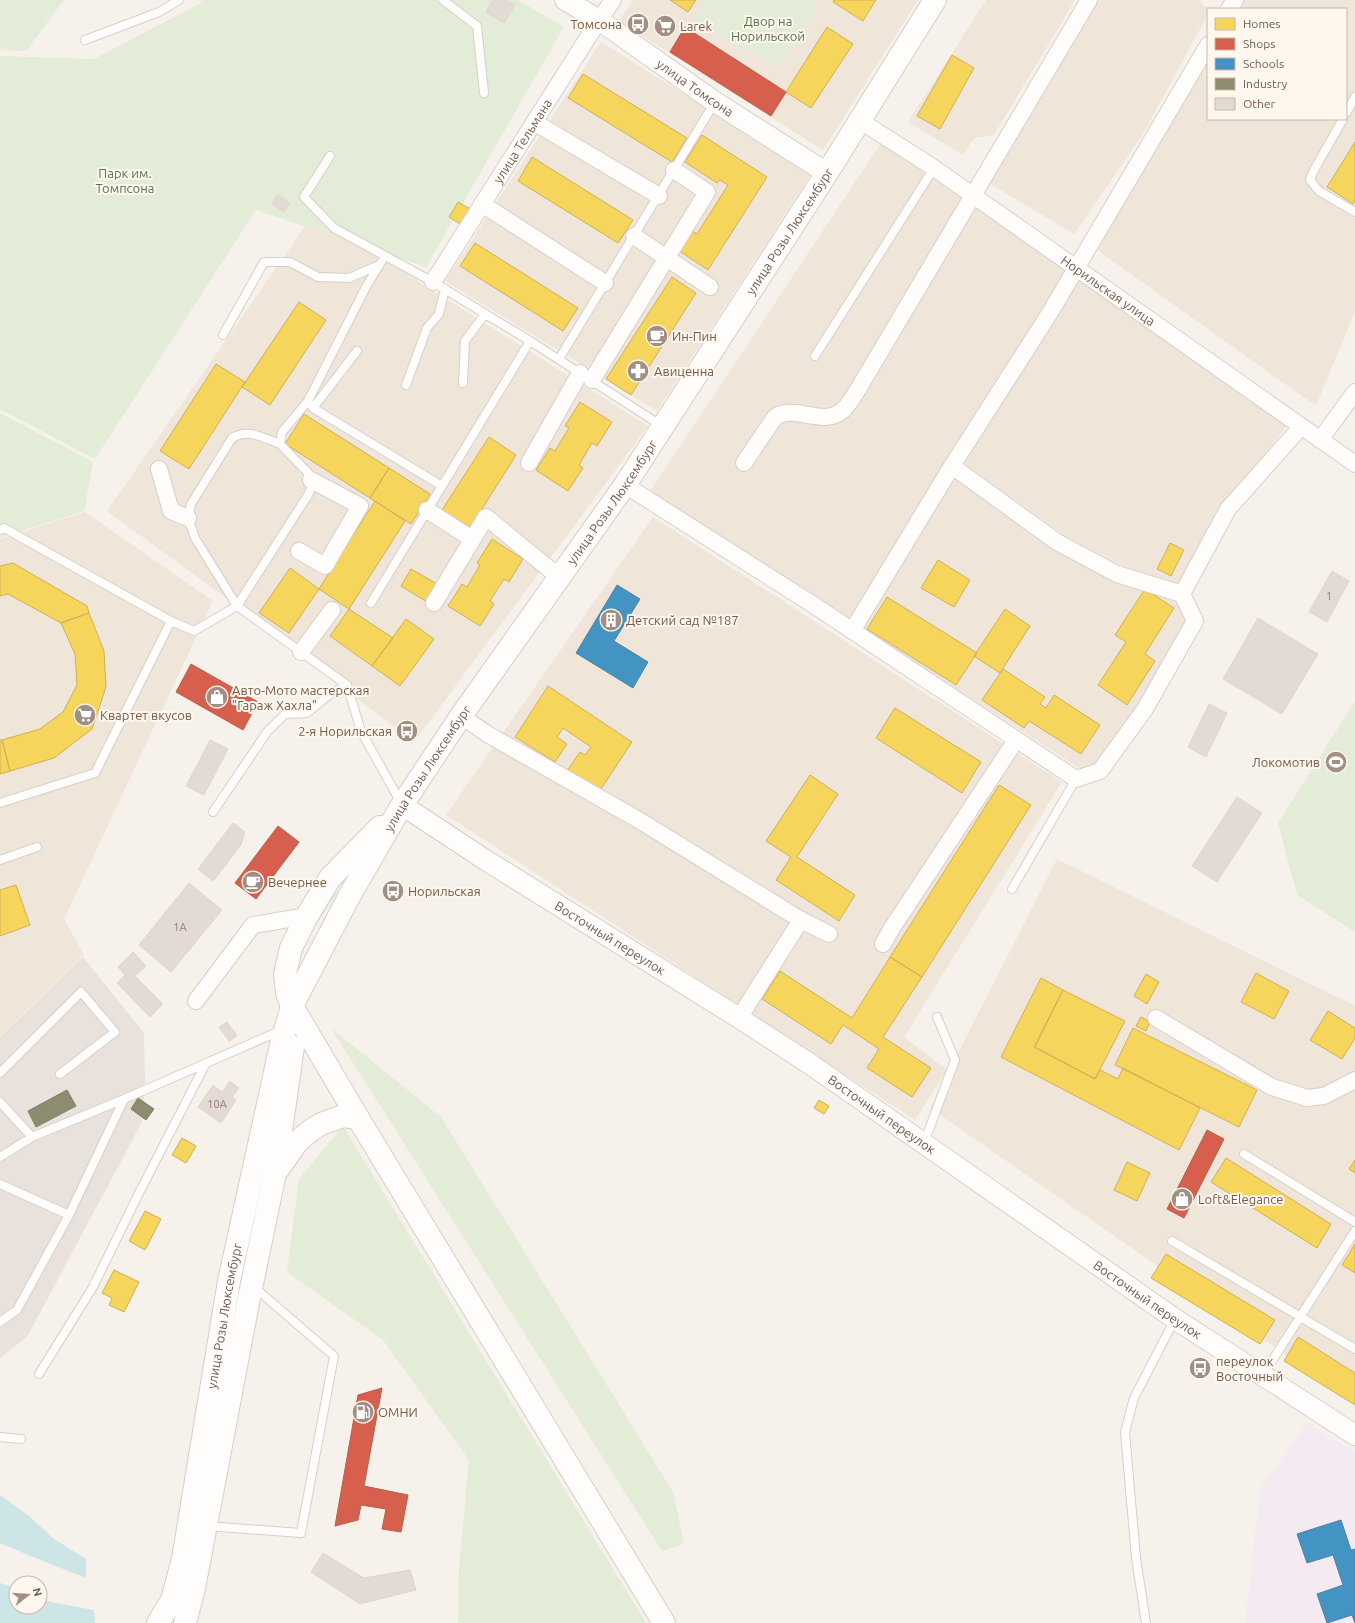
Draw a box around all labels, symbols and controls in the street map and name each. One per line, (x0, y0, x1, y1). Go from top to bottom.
legend (1207, 8, 1347, 120)
bus stop icon: Томсона (625, 11, 651, 37)
supermarket icon: Larek (652, 13, 678, 39)
park label: Двор на Норильской (731, 14, 805, 43)
place label: Томсона (570, 17, 622, 31)
text: Homes (1243, 17, 1281, 30)
place label: Larek (680, 19, 712, 33)
text: Shops (1243, 37, 1275, 50)
street label: улица Томсона (654, 56, 736, 119)
text: Schools (1243, 57, 1284, 70)
text: Industry (1243, 77, 1288, 90)
street label: улица Тельмана (490, 96, 554, 186)
text: Other (1243, 97, 1276, 110)
street label: улица Розы Люксембург (743, 165, 836, 297)
park label: Парк им. Томпсона (95, 166, 155, 195)
street label: Норильская улица (1059, 253, 1158, 328)
cafe icon: Ин-Пин (644, 323, 670, 349)
place label: Ин-Пин (672, 329, 717, 343)
pharmacy icon: Авиценна (625, 358, 651, 384)
place label: Авиценна (654, 364, 714, 378)
street label: улица Розы Люксембург (564, 437, 660, 567)
house number: 1 (1326, 590, 1332, 602)
building icon: Детский сад №187 (598, 607, 624, 633)
place label: Детский сад №187 (626, 613, 739, 627)
place label: Авто-Мото мастерская "Гараж Хахла" (232, 683, 370, 712)
shop icon: Авто-Мото мастерская "Гараж Хахла" (204, 684, 230, 710)
supermarket icon: Квартет вкусов (72, 702, 98, 728)
street label: улица Розы Люксембург (381, 702, 474, 834)
place label: Квартет вкусов (100, 708, 192, 722)
bus stop icon: 2-я Норильская (394, 718, 420, 744)
place label: 2-я Норильская (298, 724, 392, 738)
sports icon: Локомотив (1323, 749, 1349, 775)
place label: Локомотив (1252, 755, 1320, 769)
cafe icon: Вечернее (240, 869, 266, 895)
place label: Вечернее (268, 875, 327, 889)
bus stop icon: Норильская (380, 878, 406, 904)
place label: Норильская (408, 884, 481, 898)
street label: Восточный переулок (552, 898, 668, 978)
house number: 1А (173, 921, 188, 933)
street label: Восточный переулок (826, 1072, 938, 1157)
house number: 10А (207, 1098, 228, 1110)
shop icon: Loft&Elegance (1169, 1186, 1195, 1212)
place label: Loft&Elegance (1198, 1192, 1283, 1206)
street label: улица Розы Люксембург (204, 1241, 244, 1390)
street label: Восточный переулок (1091, 1257, 1205, 1341)
place label: переулок Восточный (1216, 1354, 1283, 1383)
bus stop icon: переулок Восточный (1187, 1355, 1213, 1381)
fuel station icon: ОМНИ (350, 1399, 376, 1425)
place label: ОМНИ (378, 1405, 418, 1419)
north arrow (8, 1575, 48, 1615)
text: N (31, 1586, 45, 1598)

